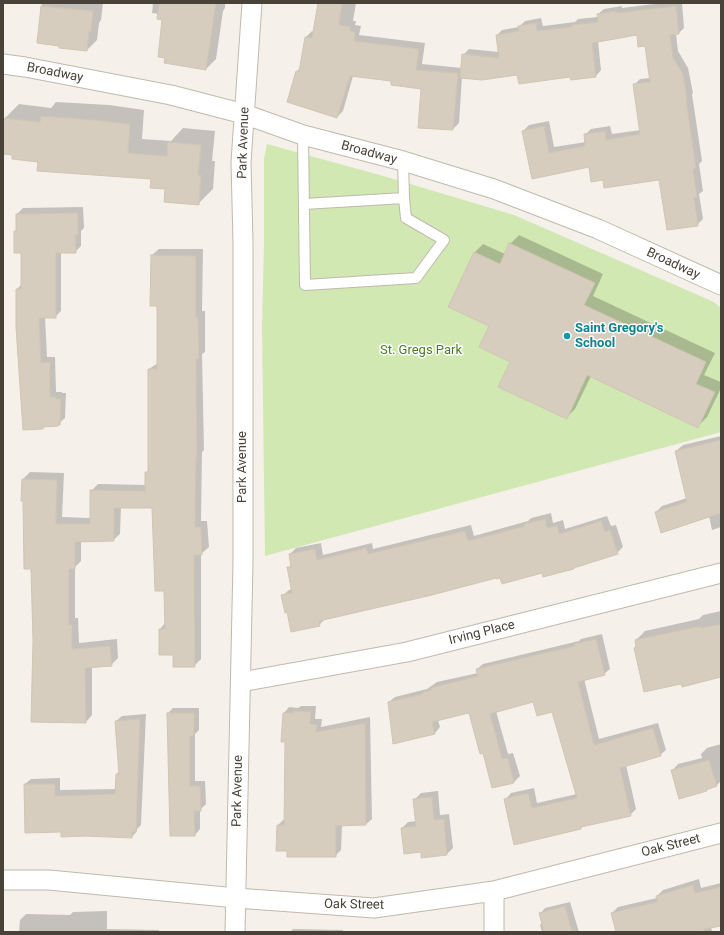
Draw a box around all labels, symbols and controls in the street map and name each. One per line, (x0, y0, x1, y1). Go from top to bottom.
street label: Broadway (25, 60, 85, 86)
street label: Park Avenue (235, 107, 253, 179)
street label: Broadway (339, 138, 399, 168)
street label: Broadway (644, 245, 702, 283)
place label: Saint Gregory's School (575, 321, 663, 352)
marker: Saint Gregory's School (562, 331, 572, 341)
park label: St. Gregs Park (380, 343, 462, 359)
street label: Park Avenue (235, 431, 251, 503)
street label: Irving Place (447, 617, 517, 649)
street label: Park Avenue (230, 755, 246, 827)
street label: Oak Street (640, 831, 702, 861)
street label: Oak Street (324, 897, 384, 913)

